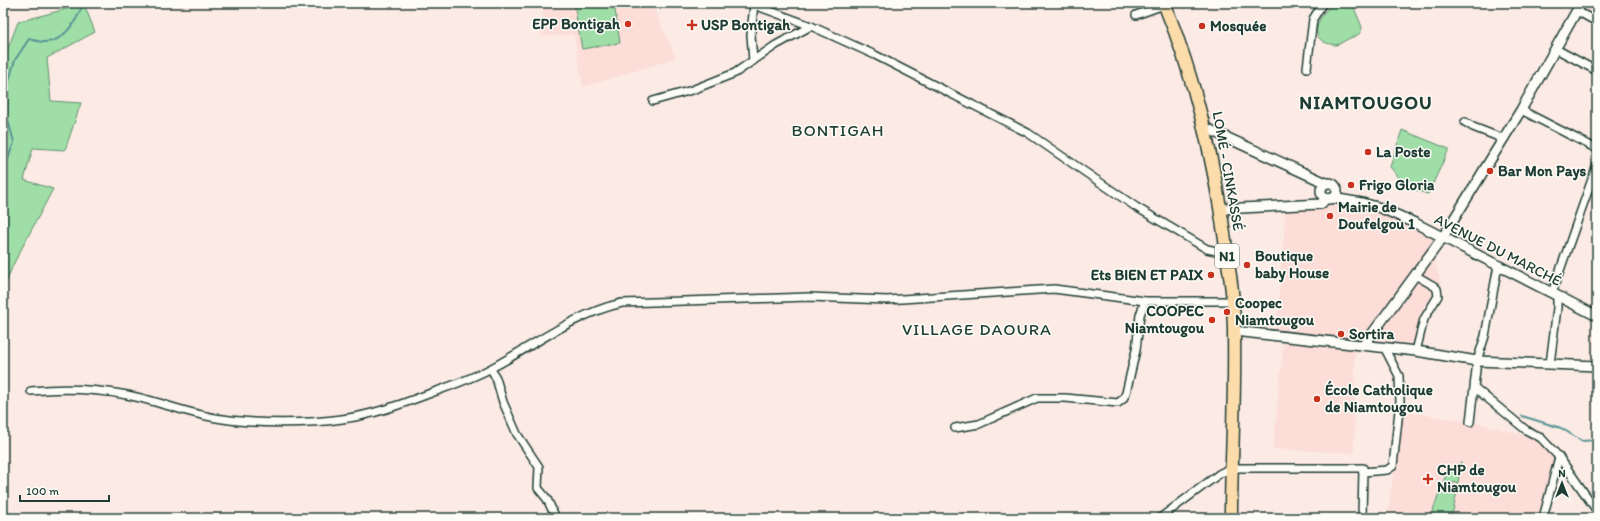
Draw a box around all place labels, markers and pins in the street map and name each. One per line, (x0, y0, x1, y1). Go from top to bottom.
place label: EPP Bontigah (532, 15, 621, 34)
place label: USP Bontigah (701, 16, 791, 35)
place label: Mosquée (1210, 17, 1266, 36)
marker: EPP Bontigah (623, 19, 633, 29)
marker: USP Bontigah (686, 19, 698, 31)
marker: Mosquée (1197, 21, 1207, 31)
place label: La Poste (1376, 143, 1430, 161)
marker: La Poste (1363, 147, 1373, 157)
place label: Bar Mon Pays (1498, 162, 1587, 181)
marker: Bar Mon Pays (1485, 166, 1495, 176)
place label: Frigo Gloria (1359, 176, 1435, 195)
marker: Frigo Gloria (1346, 180, 1356, 190)
place label: Mairie de Doufelgou 1 (1338, 198, 1415, 234)
marker: Mairie de Doufelgou 1 (1325, 211, 1335, 221)
place label: Boutique baby House (1255, 247, 1329, 283)
marker: Boutique baby House (1242, 260, 1252, 270)
place label: Ets BIEN ET PAIX (1091, 266, 1204, 284)
marker: Ets BIEN ET PAIX (1206, 270, 1216, 280)
place label: Coopec Niamtougou (1235, 294, 1315, 330)
place label: COOPEC Niamtougou (1125, 302, 1205, 338)
marker: Coopec Niamtougou (1222, 307, 1232, 317)
marker: COOPEC Niamtougou (1207, 315, 1217, 325)
place label: Sortira (1349, 325, 1394, 343)
marker: Sortira (1336, 329, 1346, 339)
place label: École Catholique de Niamtougou (1325, 380, 1433, 417)
marker: École Catholique de Niamtougou (1312, 394, 1322, 404)
place label: CHP de Niamtougou (1437, 461, 1517, 497)
marker: CHP de Niamtougou (1422, 473, 1434, 485)

